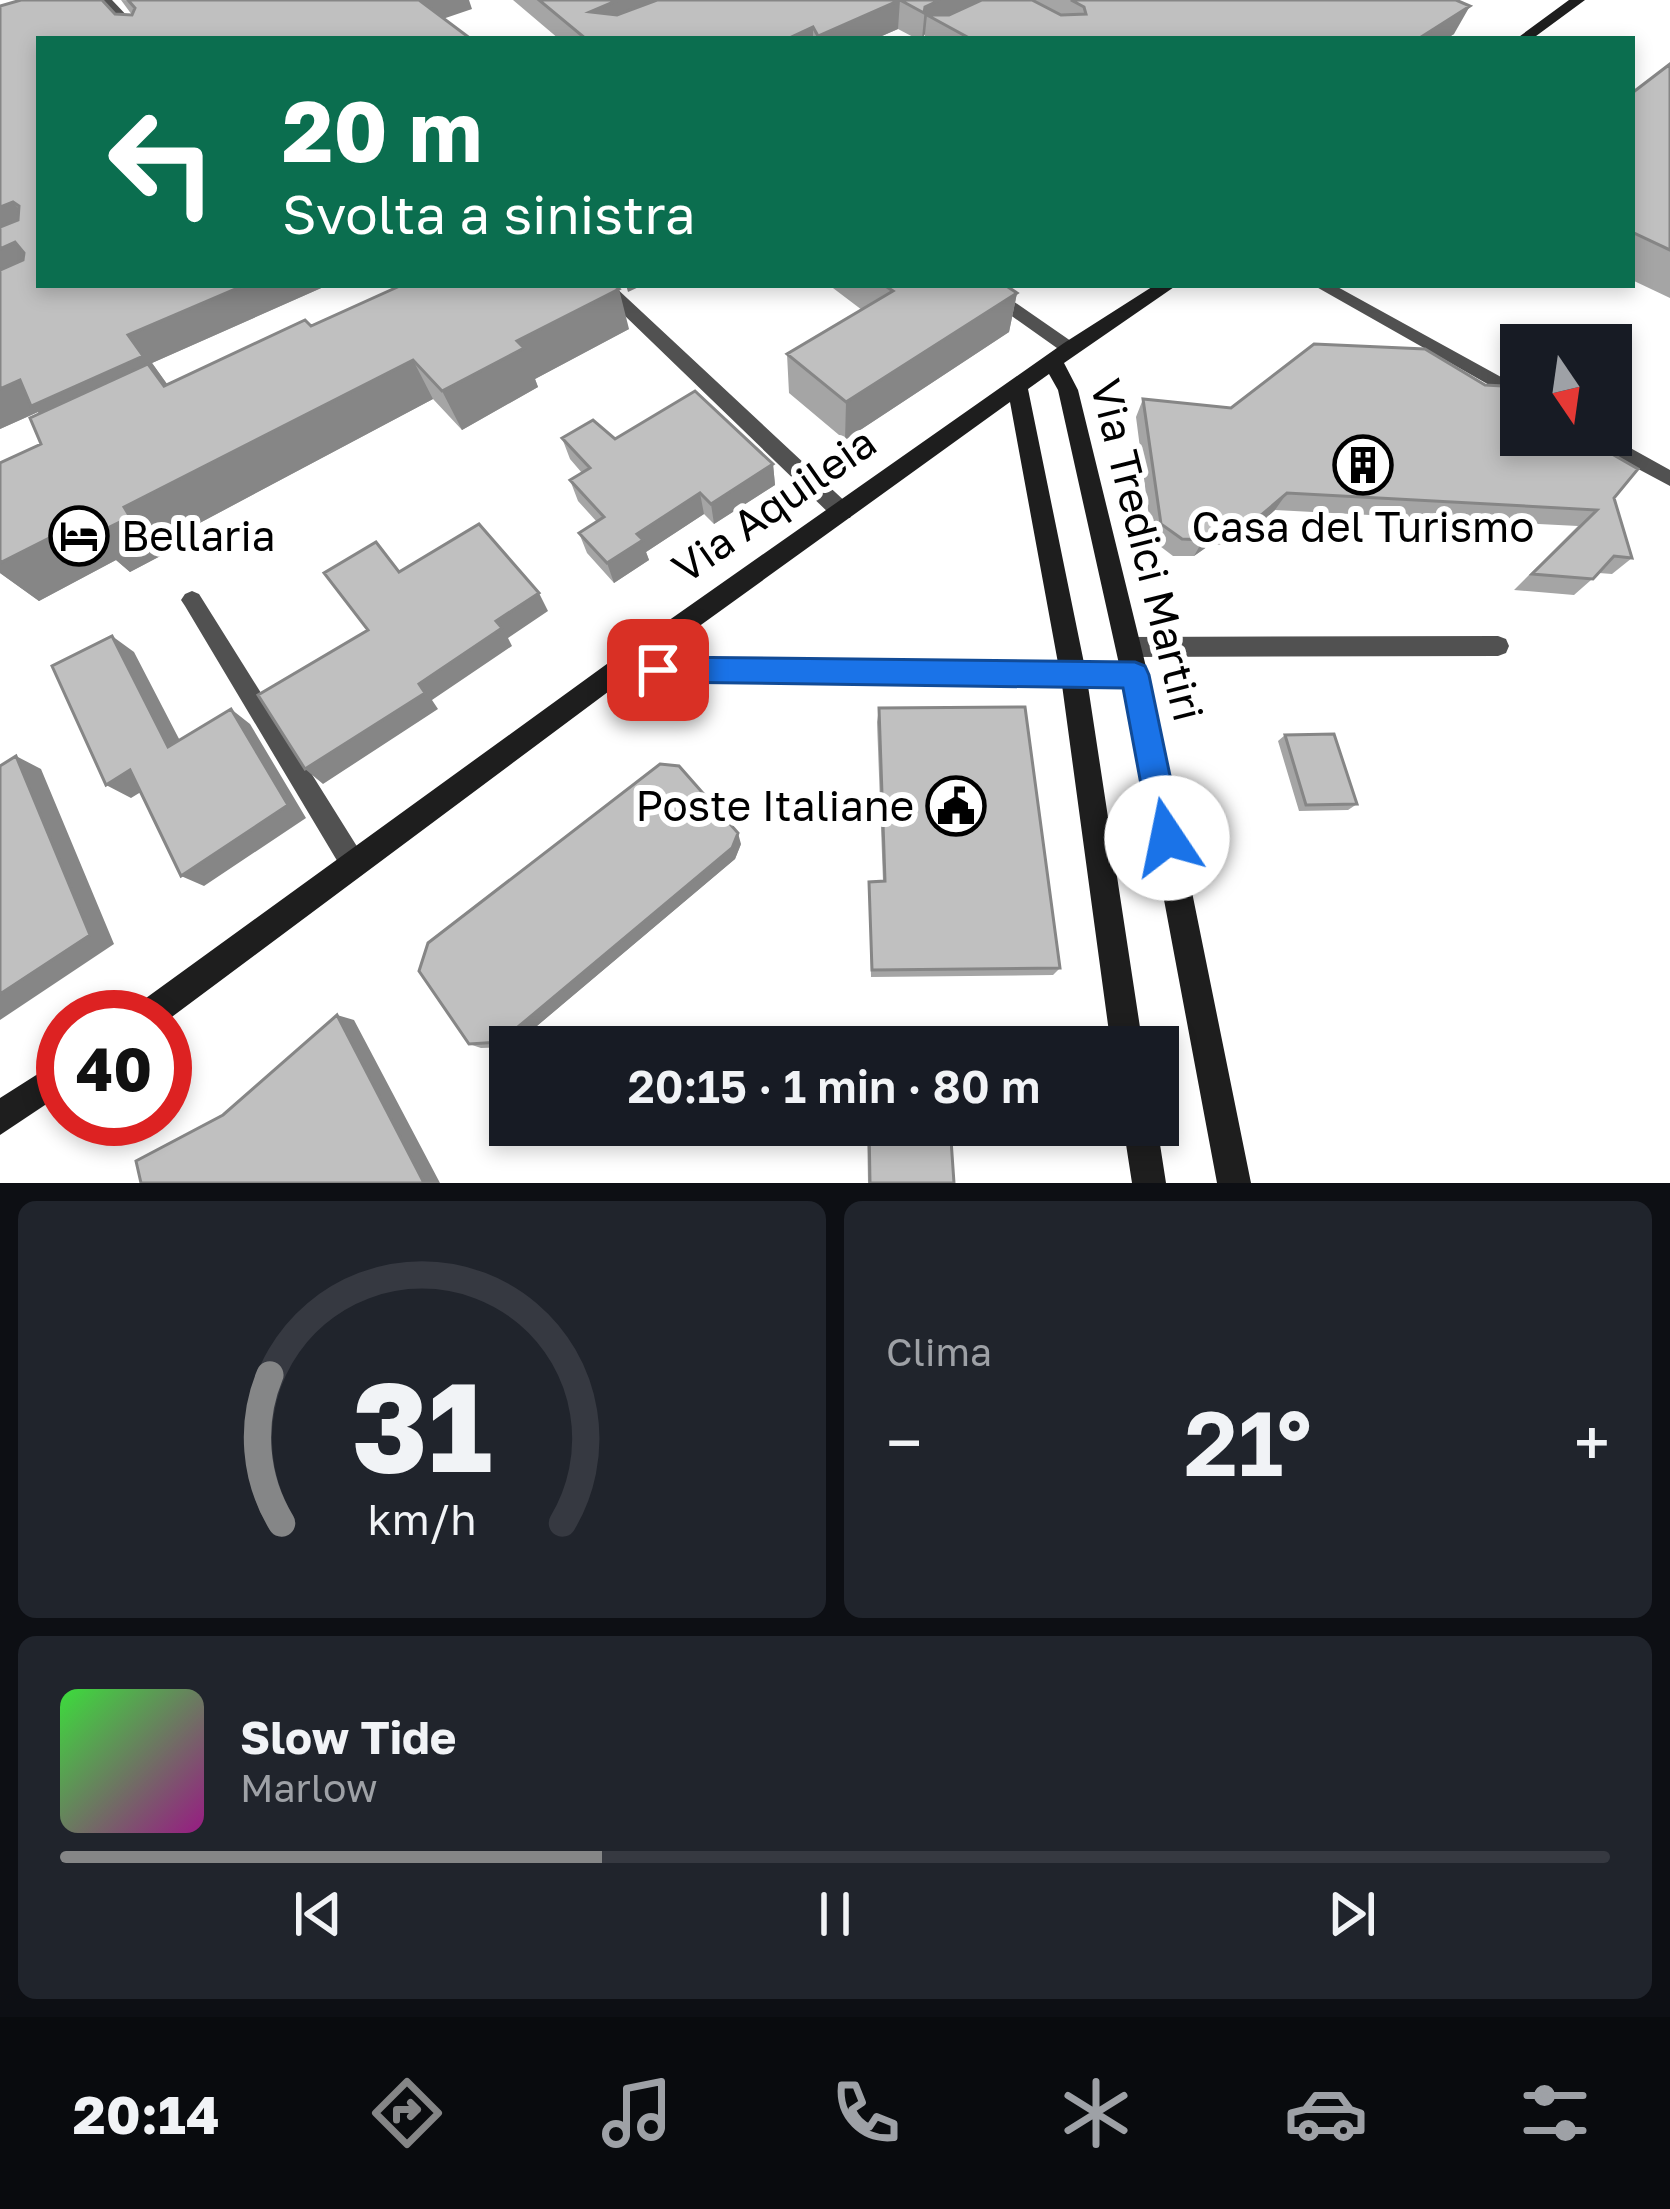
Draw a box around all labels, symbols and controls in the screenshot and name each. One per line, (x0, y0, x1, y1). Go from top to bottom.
text: 20 m (282, 80, 482, 180)
icon: left (84, 84, 240, 240)
text: Svolta a sinistra (282, 181, 695, 246)
north arrow (1500, 324, 1632, 456)
map controls (1500, 324, 1632, 456)
street label: Via Tredici Martiri (1081, 374, 1215, 726)
street label: Via Aquileia (662, 416, 885, 592)
building icon: Casa del Turismo (1332, 434, 1394, 496)
place label: Casa del Turismo (1192, 501, 1534, 551)
hotel icon: Bellaria (48, 505, 110, 567)
place label: Bellaria (121, 510, 275, 560)
pin (607, 619, 709, 721)
icon: arrive (625, 637, 691, 703)
public building icon: Poste Italiane (925, 775, 987, 837)
position arrow (1104, 775, 1230, 901)
place label: Poste Italiane (635, 780, 914, 830)
speed limit sign: 40 (36, 990, 192, 1146)
text: 20:15 · 1 min · 80 m (628, 1059, 1040, 1113)
text: Clima (886, 1328, 992, 1375)
text: 31 (352, 1350, 492, 1499)
text: 21° (1184, 1388, 1312, 1496)
text: − (886, 1402, 922, 1482)
text: + (1574, 1402, 1610, 1482)
text: km/h (367, 1492, 477, 1543)
text: Slow Tide (240, 1710, 456, 1764)
text: Marlow (240, 1764, 377, 1811)
icon: previous (285, 1881, 351, 1947)
icon: pause (802, 1881, 868, 1947)
icon: next (1319, 1881, 1385, 1947)
icon: directions (365, 2071, 449, 2155)
icon: music (595, 2071, 679, 2155)
icon: phone (824, 2071, 908, 2155)
icon: climate (1054, 2071, 1138, 2155)
icon: car (1284, 2071, 1368, 2155)
icon: filters (1513, 2071, 1597, 2155)
text: 20:14 (73, 2081, 220, 2146)

